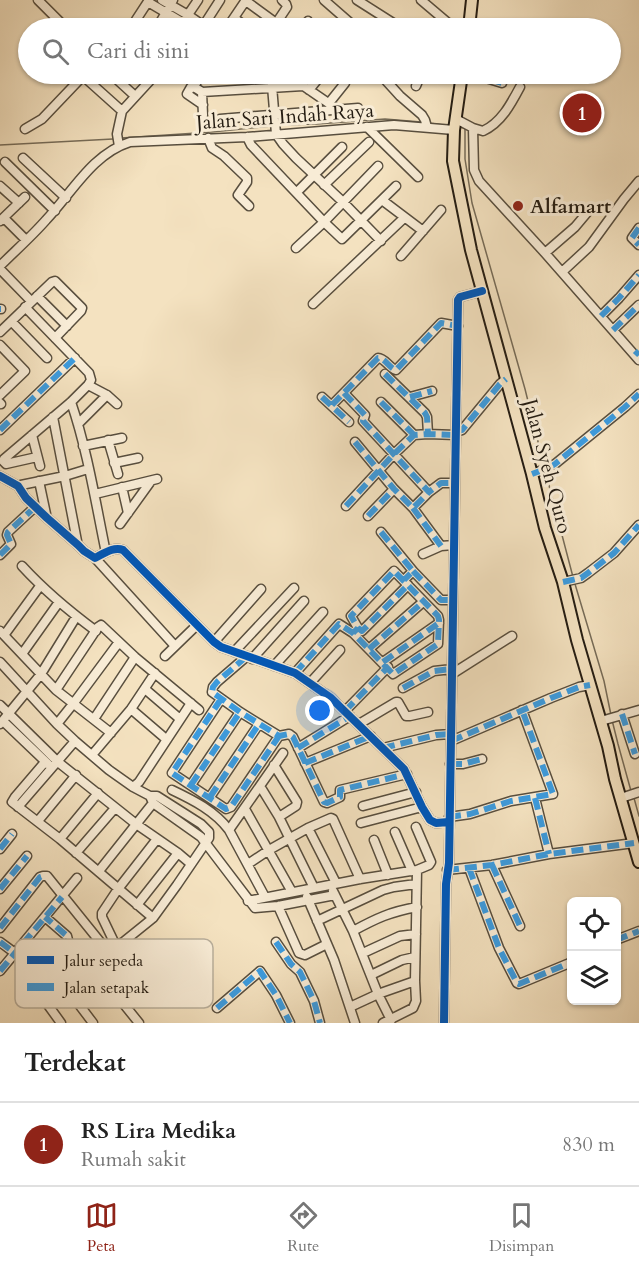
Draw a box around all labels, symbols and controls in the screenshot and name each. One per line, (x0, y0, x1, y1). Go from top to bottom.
search box (18, 18, 621, 84)
icon: search (39, 35, 72, 68)
text: Cari di sini (87, 36, 190, 66)
pin: 1 (562, 90, 602, 136)
street label: Jalan Sari Indah Raya (192, 97, 375, 136)
place label: Alfamart (530, 193, 611, 220)
marker: Alfamart (511, 199, 525, 213)
street label: Jalan Syeh Quro (516, 393, 578, 537)
your location (305, 696, 334, 725)
map controls (567, 897, 621, 1005)
button: locate (567, 897, 621, 951)
legend (15, 939, 213, 1008)
text: Jalur sepeda (62, 950, 143, 972)
button: layers (567, 951, 621, 1005)
text: Jalan setapak (62, 977, 150, 999)
text: Terdekat (24, 1045, 126, 1080)
text: RS Lira Medika (81, 1116, 236, 1146)
text: 1 (38, 1131, 49, 1158)
text: 830 m (562, 1131, 615, 1158)
text: Rumah sakit (81, 1146, 186, 1173)
tab: Peta (85, 1199, 118, 1257)
tab: Rute (287, 1199, 320, 1257)
tab: Disimpan (489, 1199, 554, 1257)

